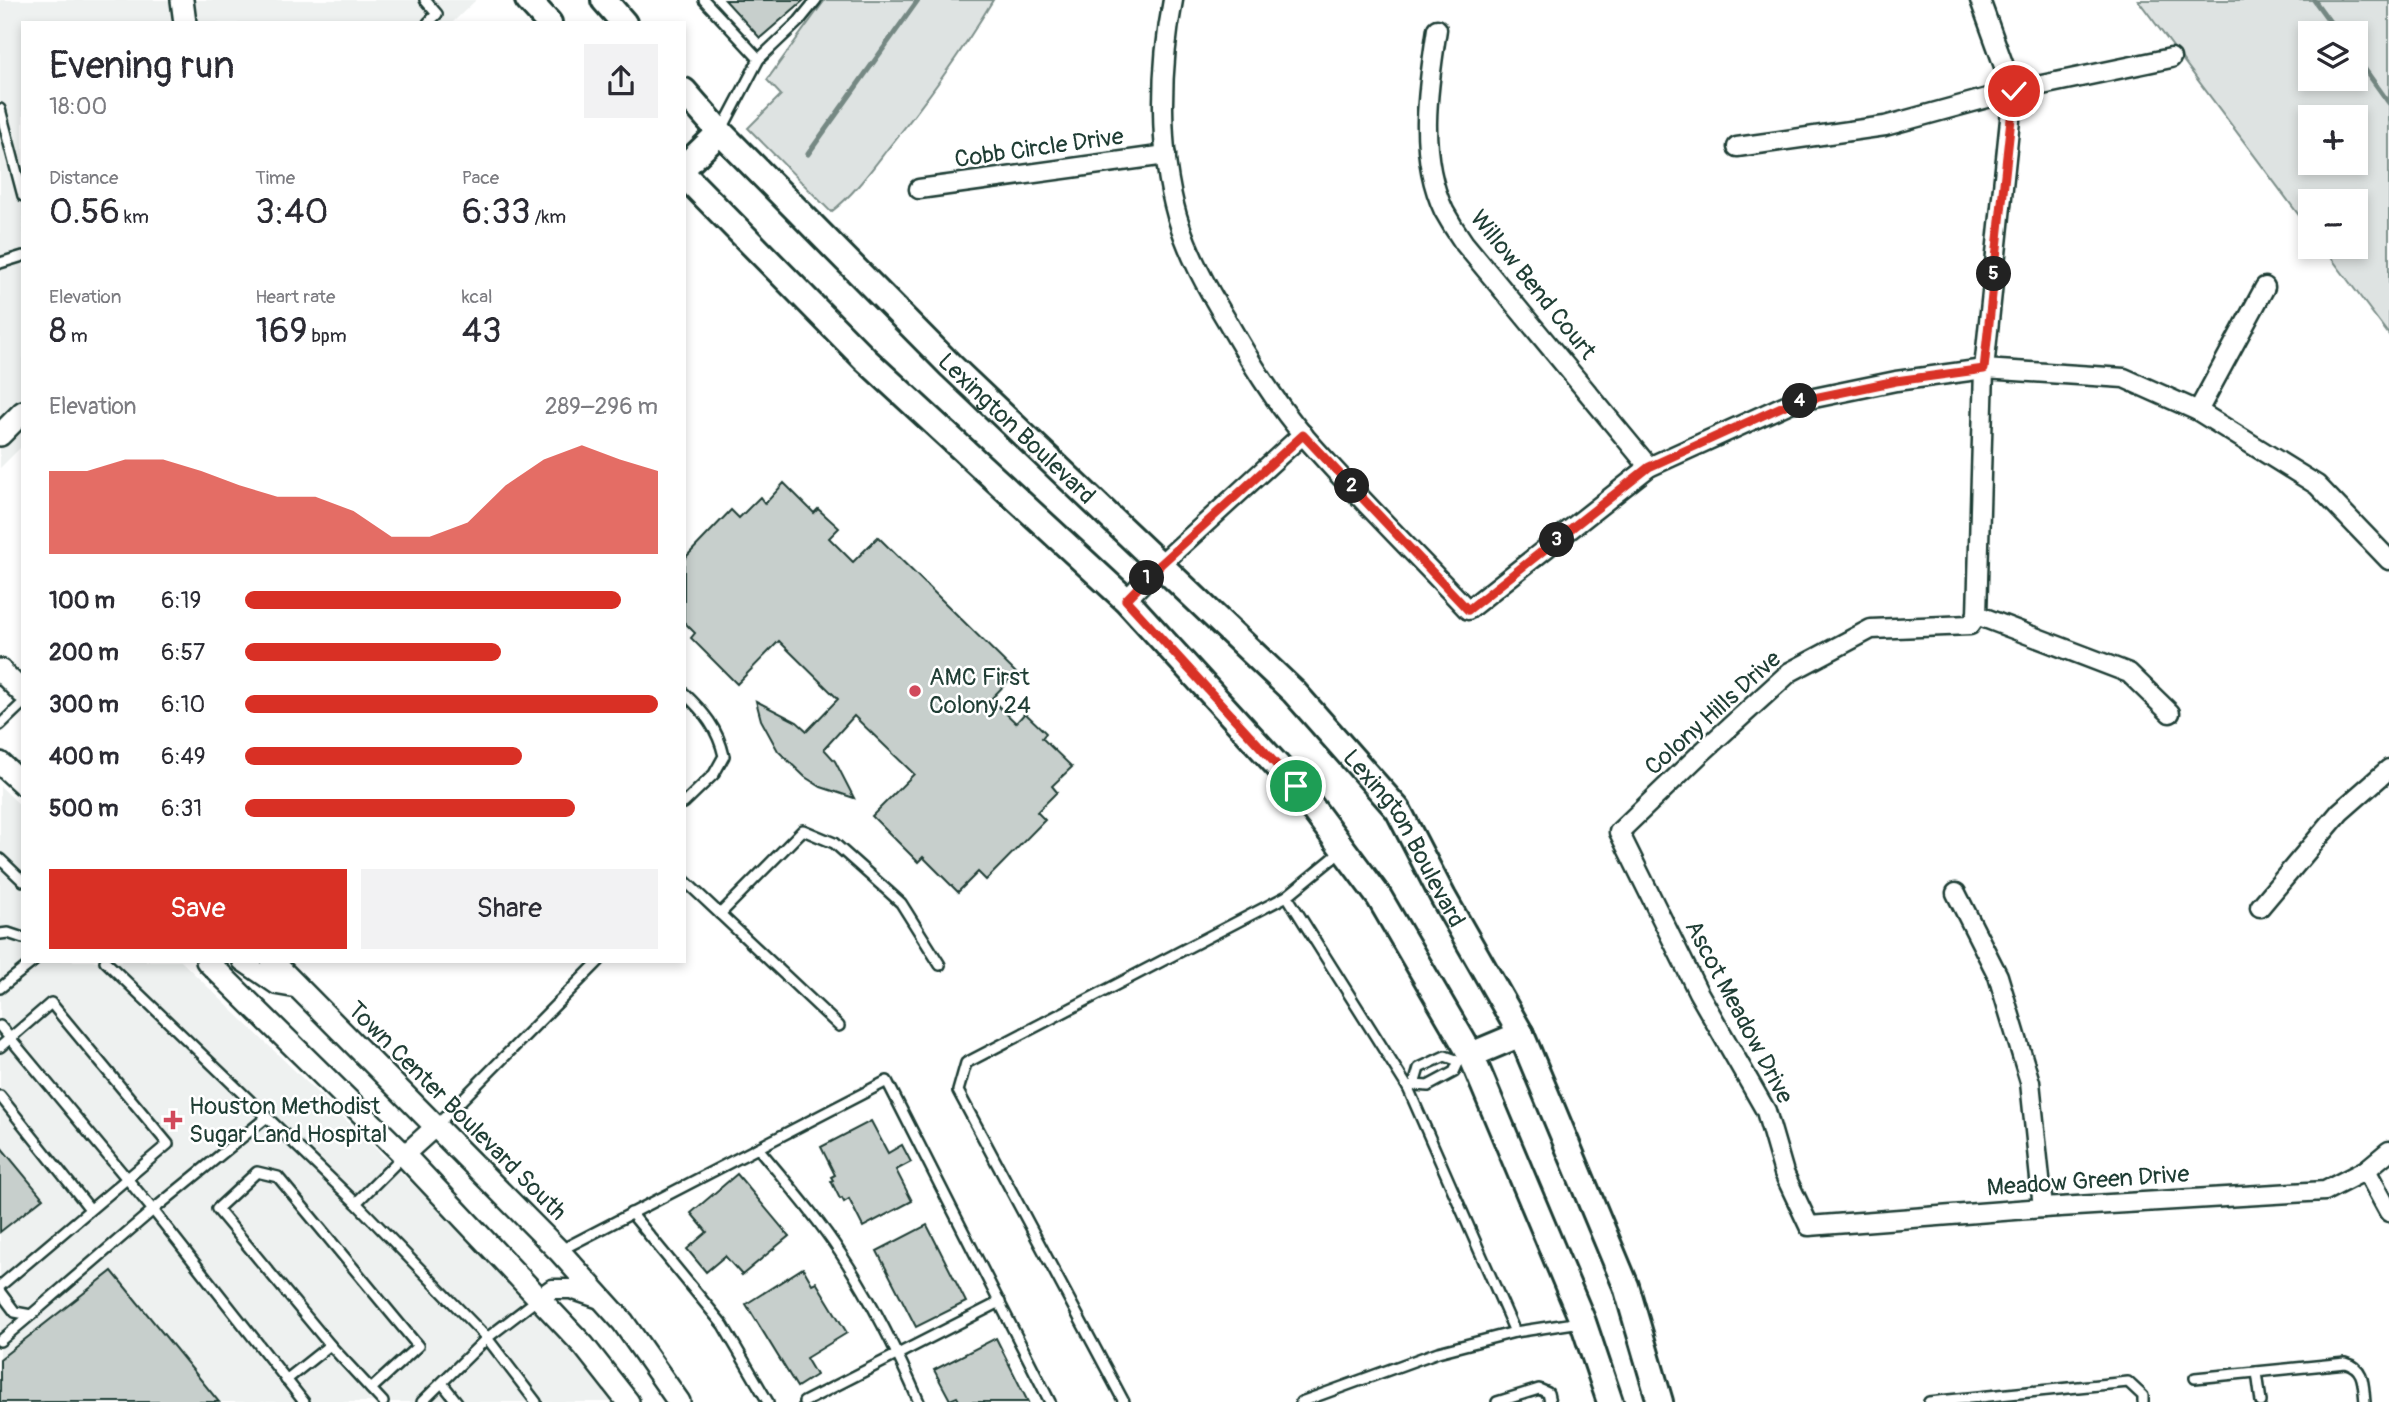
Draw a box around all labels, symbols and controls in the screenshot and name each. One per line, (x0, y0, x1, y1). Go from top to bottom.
map controls (2298, 21, 2368, 259)
button: layers (2298, 21, 2368, 91)
text: Evening run (49, 42, 235, 90)
button: share (584, 44, 658, 118)
pin (1984, 61, 2044, 121)
icon: check (1995, 72, 2033, 110)
text: 18:00 (49, 92, 107, 121)
button: + (2298, 105, 2368, 175)
street label: Cobb Circle Drive (953, 122, 1126, 174)
text: Distance (49, 166, 118, 190)
text: Time (255, 166, 295, 190)
text: Pace (462, 166, 499, 190)
button: − (2298, 189, 2368, 259)
text: 0.56 (49, 190, 120, 234)
text: 3:40 (255, 190, 328, 234)
text: 6:33 (462, 190, 530, 234)
street label: Willow Bend Court (1464, 204, 1602, 366)
text: km (120, 205, 149, 229)
text: /km (530, 205, 566, 229)
pin: 5 (1976, 256, 2011, 292)
text: 5 (1988, 261, 1999, 285)
text: Elevation (49, 285, 121, 309)
text: Heart rate (255, 285, 335, 309)
text: kcal (462, 285, 493, 309)
text: 8 (49, 309, 67, 353)
text: 169 (255, 309, 307, 353)
text: 43 (462, 309, 502, 353)
text: m (67, 324, 88, 348)
text: bpm (307, 324, 347, 348)
street label: Lexington Boulevard (932, 347, 1101, 510)
pin: 4 (1783, 384, 1818, 418)
text: 4 (1794, 388, 1805, 412)
text: Elevation (49, 392, 137, 421)
text: 289–296 m (545, 392, 658, 421)
pin: 2 (1334, 468, 1370, 504)
text: 2 (1346, 473, 1357, 497)
pin: 3 (1540, 522, 1574, 558)
text: 3 (1551, 527, 1562, 551)
pin: 1 (1130, 560, 1164, 596)
text: 1 (1143, 565, 1150, 589)
text: 100 m (49, 586, 115, 615)
text: 6:19 (161, 586, 201, 615)
text: 200 m (49, 638, 119, 667)
text: 6:57 (161, 638, 205, 667)
street label: Colony Hills Drive (1639, 644, 1787, 782)
place label: AMC First Colony 24 (929, 663, 1031, 720)
marker: AMC First Colony 24 (907, 683, 923, 699)
text: 300 m (49, 690, 119, 719)
text: 6:10 (161, 690, 205, 719)
text: 400 m (49, 742, 119, 771)
text: 6:49 (161, 742, 206, 771)
street label: Lexington Boulevard (1337, 743, 1472, 932)
pin (1266, 756, 1326, 816)
icon: arrive (1277, 767, 1315, 805)
text: 500 m (49, 794, 118, 823)
text: 6:31 (161, 794, 202, 823)
button: Save (49, 869, 347, 949)
button: Share (361, 869, 658, 949)
street label: Ascot Meadow Drive (1679, 916, 1800, 1109)
street label: Town Center Boulevard South (342, 996, 572, 1226)
place label: Houston Methodist Sugar Land Hospital (189, 1092, 388, 1149)
marker: Houston Methodist Sugar Land Hospital (163, 1110, 183, 1130)
street label: Meadow Green Drive (1986, 1159, 2190, 1203)

